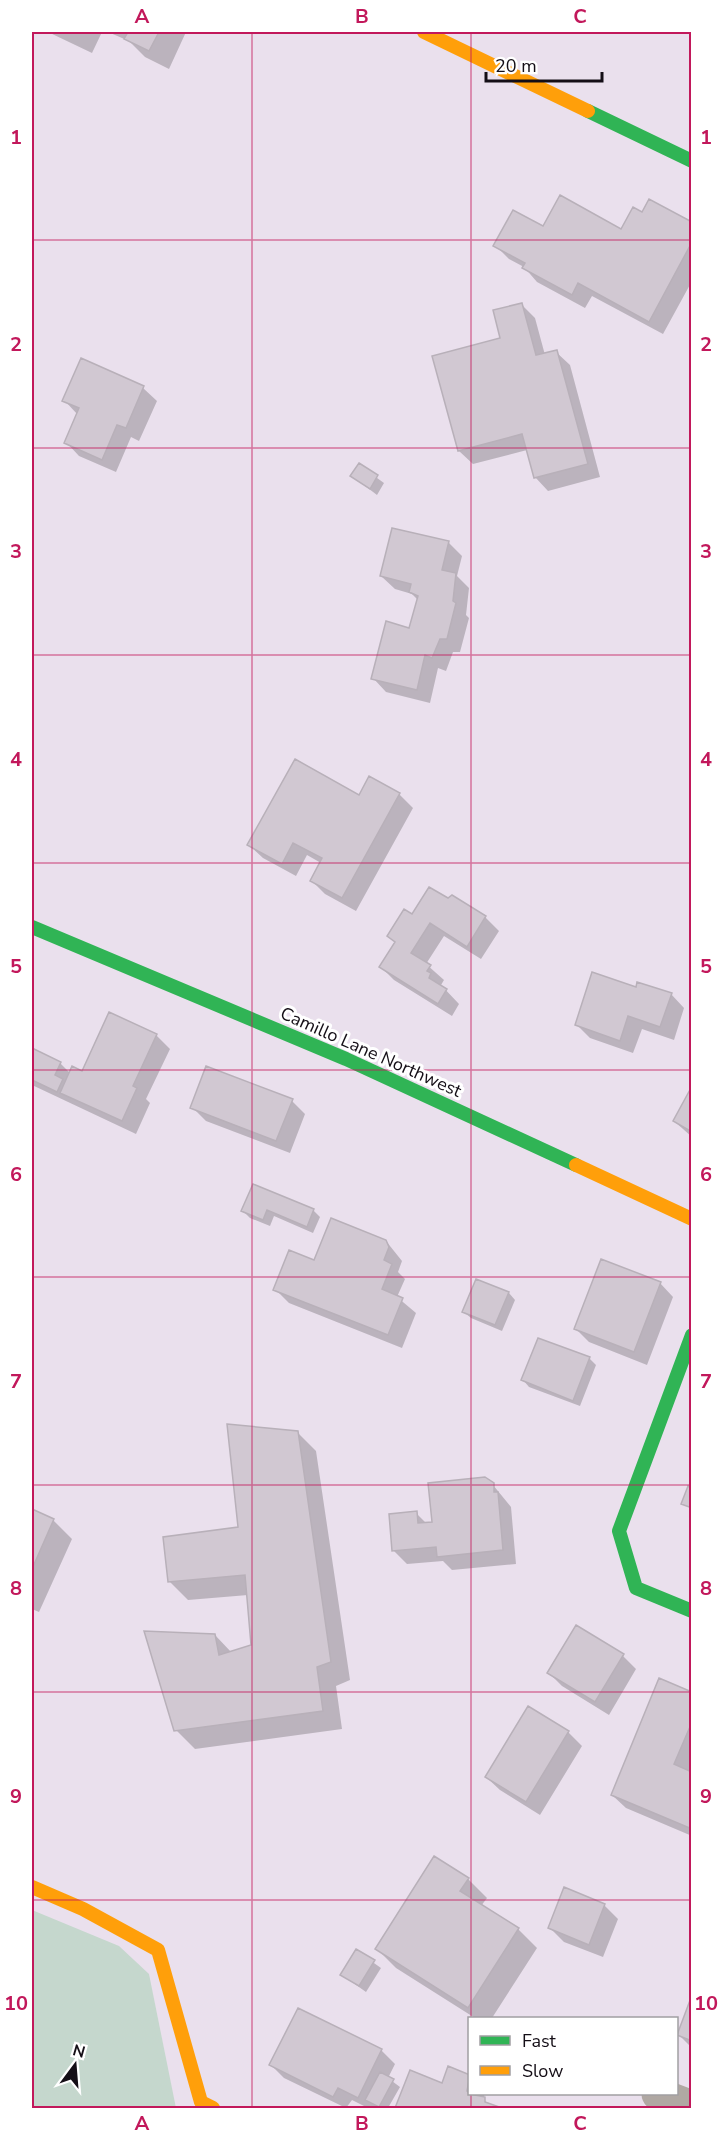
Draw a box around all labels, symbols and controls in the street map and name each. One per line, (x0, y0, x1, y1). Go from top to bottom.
text: A (135, 3, 150, 30)
text: B (355, 3, 369, 30)
text: C (573, 3, 587, 30)
scale bar (486, 45, 602, 83)
text: 20 m (495, 54, 537, 78)
text: 1 (10, 124, 22, 151)
text: 1 (700, 124, 712, 151)
text: 2 (10, 331, 22, 358)
text: 2 (700, 331, 712, 358)
text: 3 (10, 538, 22, 565)
text: 3 (700, 538, 712, 565)
text: 4 (10, 746, 22, 773)
text: 4 (700, 746, 712, 773)
text: 5 (10, 953, 22, 980)
text: 5 (700, 953, 712, 980)
street label: Camillo Lane Northwest (277, 1001, 466, 1103)
text: 6 (10, 1161, 22, 1188)
text: 6 (700, 1161, 712, 1188)
text: 7 (10, 1368, 22, 1395)
text: 7 (700, 1368, 712, 1395)
text: 8 (10, 1575, 22, 1602)
text: 8 (700, 1575, 712, 1602)
text: 9 (10, 1783, 22, 1810)
text: 9 (700, 1783, 712, 1810)
text: 10 (4, 1990, 28, 2017)
text: 10 (694, 1990, 718, 2017)
legend (468, 2017, 678, 2095)
text: Fast (522, 2029, 557, 2053)
north arrow (45, 2035, 105, 2095)
text: N (70, 2039, 88, 2064)
text: Slow (522, 2059, 563, 2083)
text: A (135, 2110, 150, 2137)
text: B (355, 2110, 369, 2137)
text: C (573, 2110, 587, 2137)

